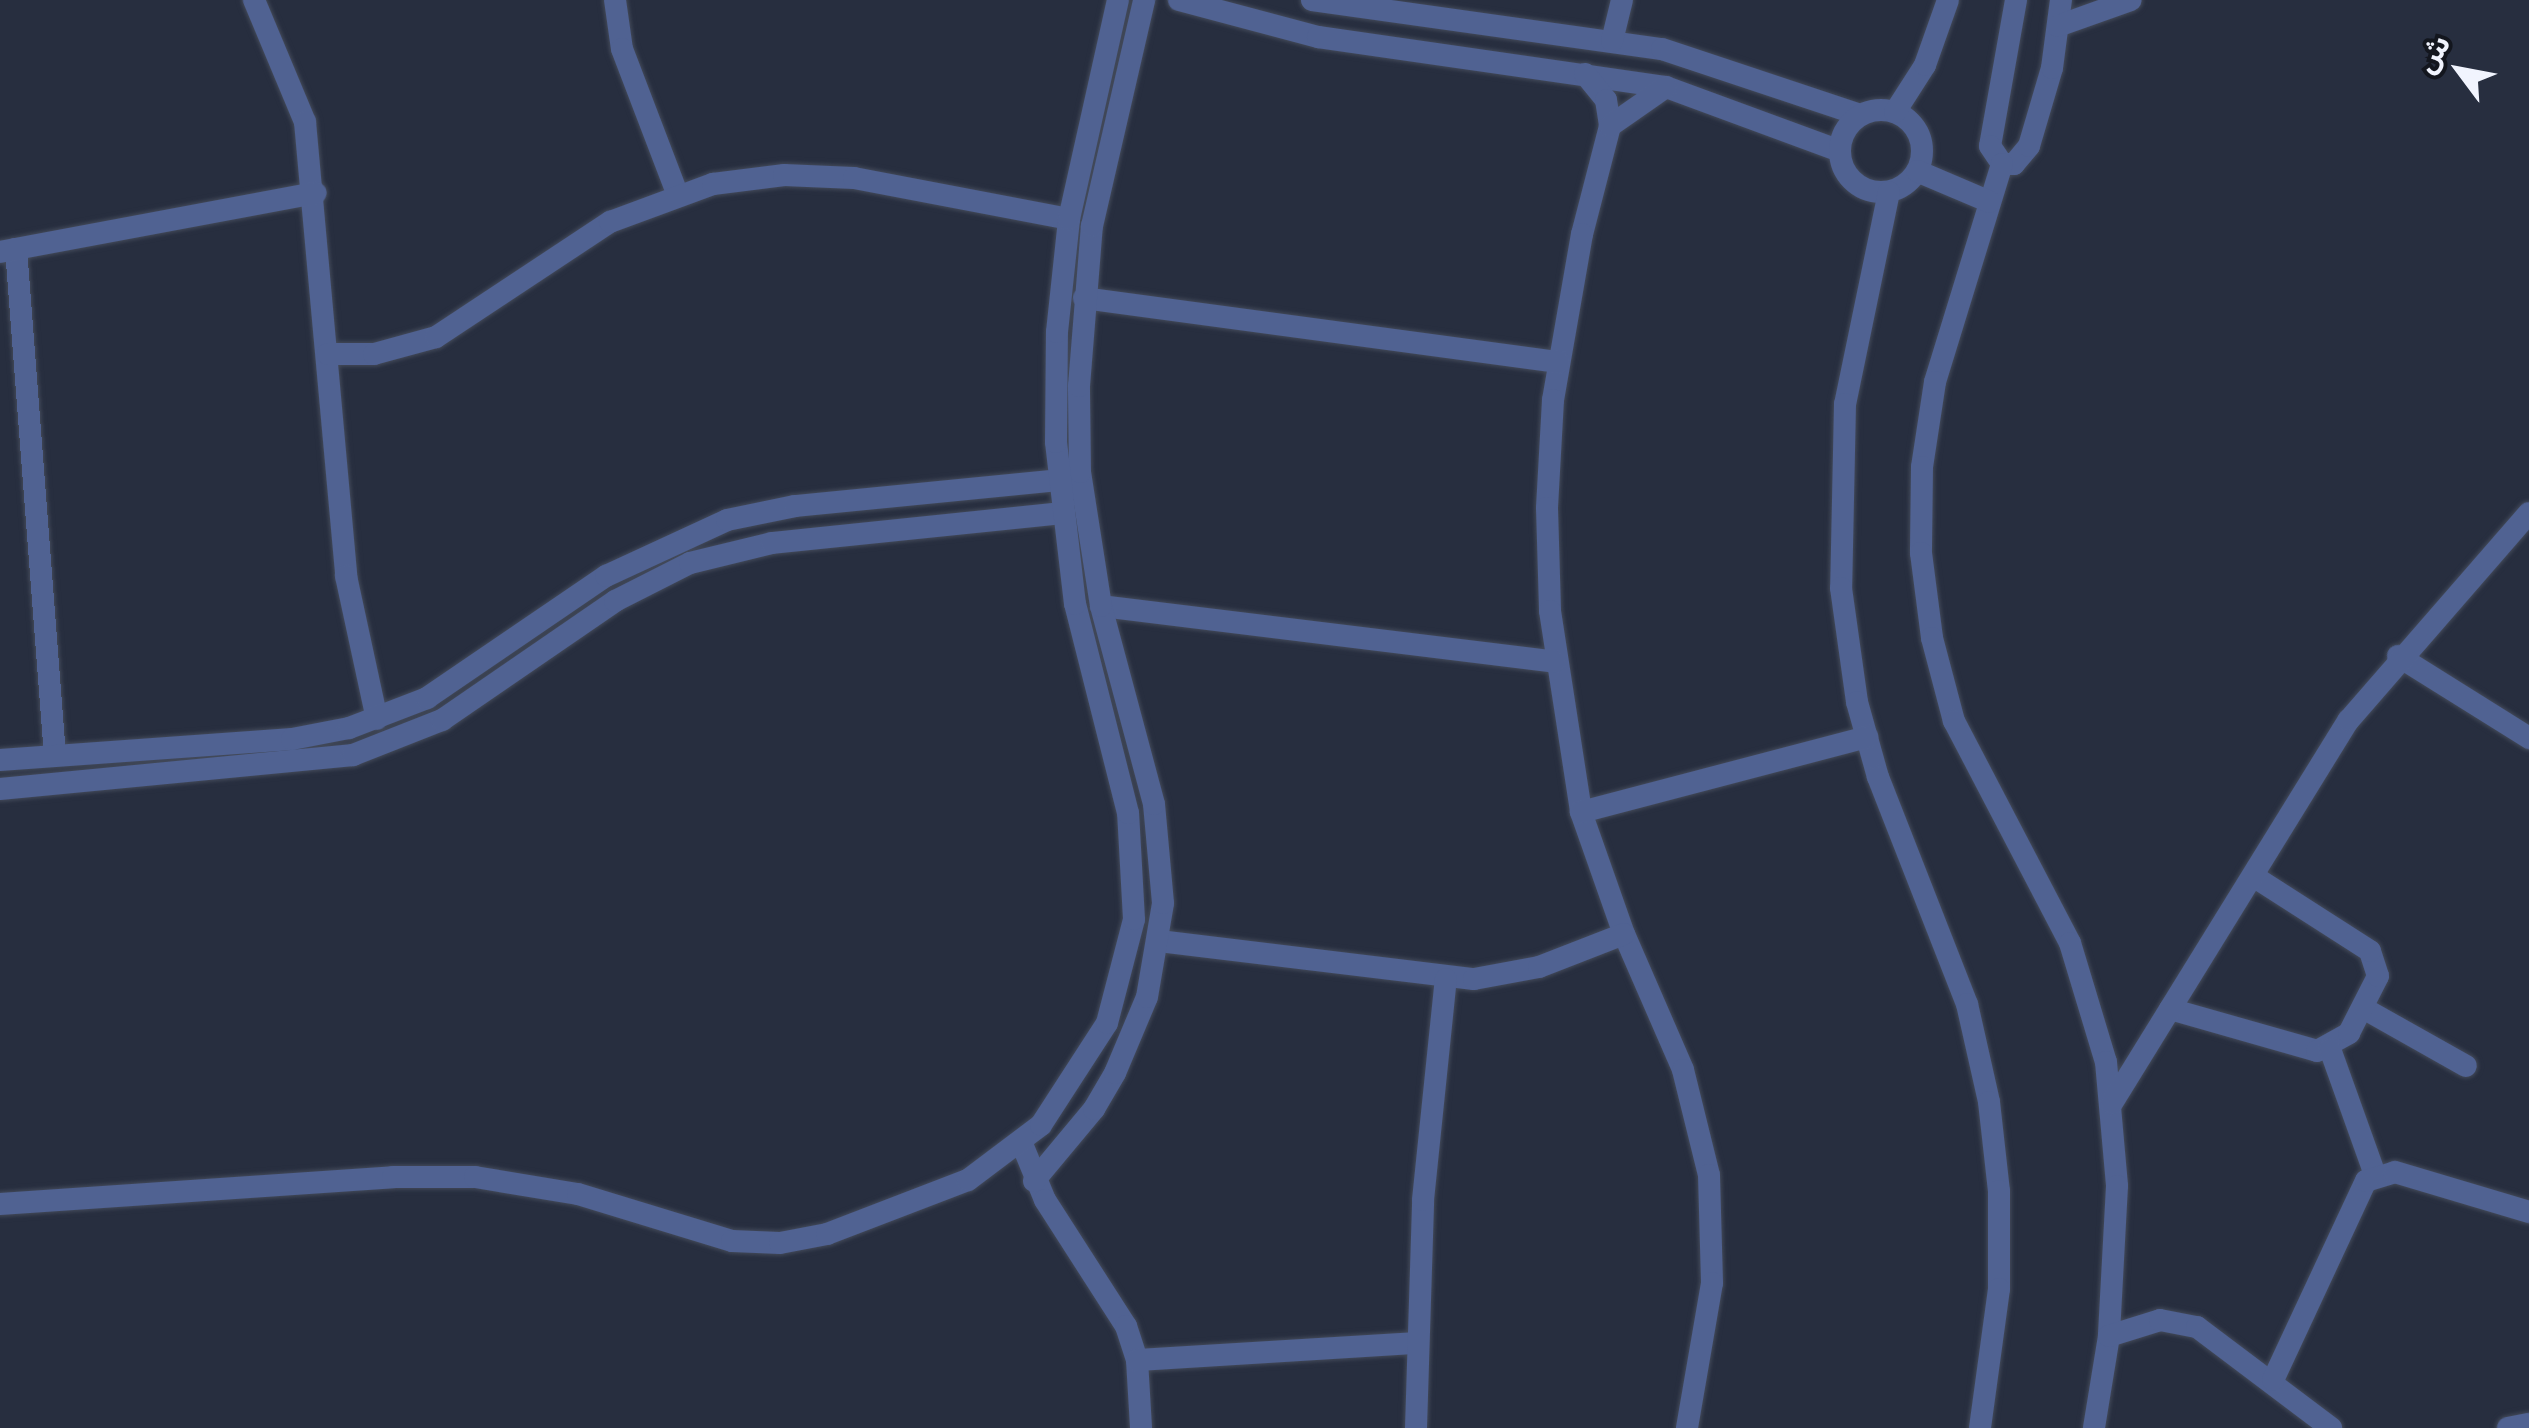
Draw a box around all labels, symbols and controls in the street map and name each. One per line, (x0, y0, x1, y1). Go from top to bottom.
north arrow (2409, 20, 2509, 120)
text: ش (2409, 29, 2457, 79)

